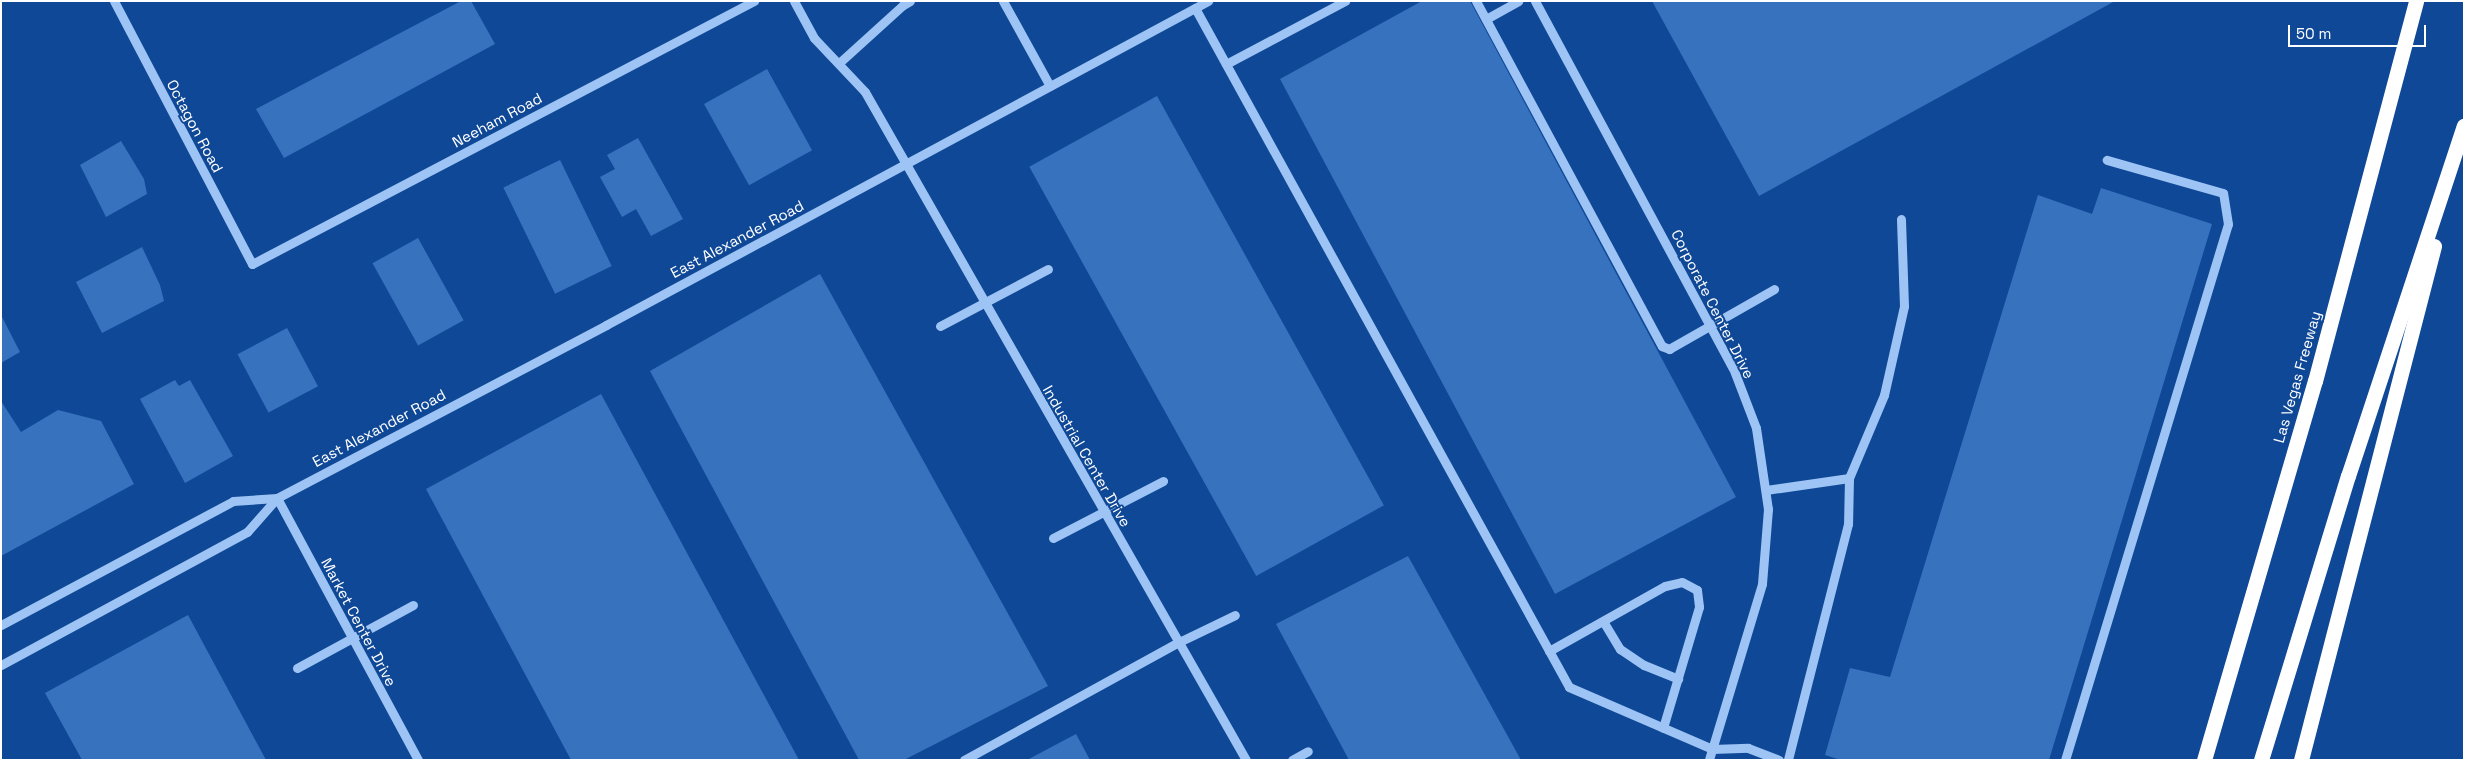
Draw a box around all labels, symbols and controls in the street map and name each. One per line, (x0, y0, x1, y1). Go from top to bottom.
scale bar (2290, 15, 2428, 47)
text: 50 m (2296, 24, 2331, 43)
street label: Octagon Road (163, 76, 227, 176)
street label: Neeham Road (449, 89, 545, 151)
street label: East Alexander Road (667, 196, 807, 282)
street label: Corporate Center Drive (1668, 226, 1758, 382)
street label: Las Vegas Freeway (2270, 309, 2324, 445)
street label: Industrial Center Drive (1039, 382, 1135, 530)
street label: East Alexander Road (309, 385, 449, 471)
street label: Market Center Drive (318, 555, 400, 689)

